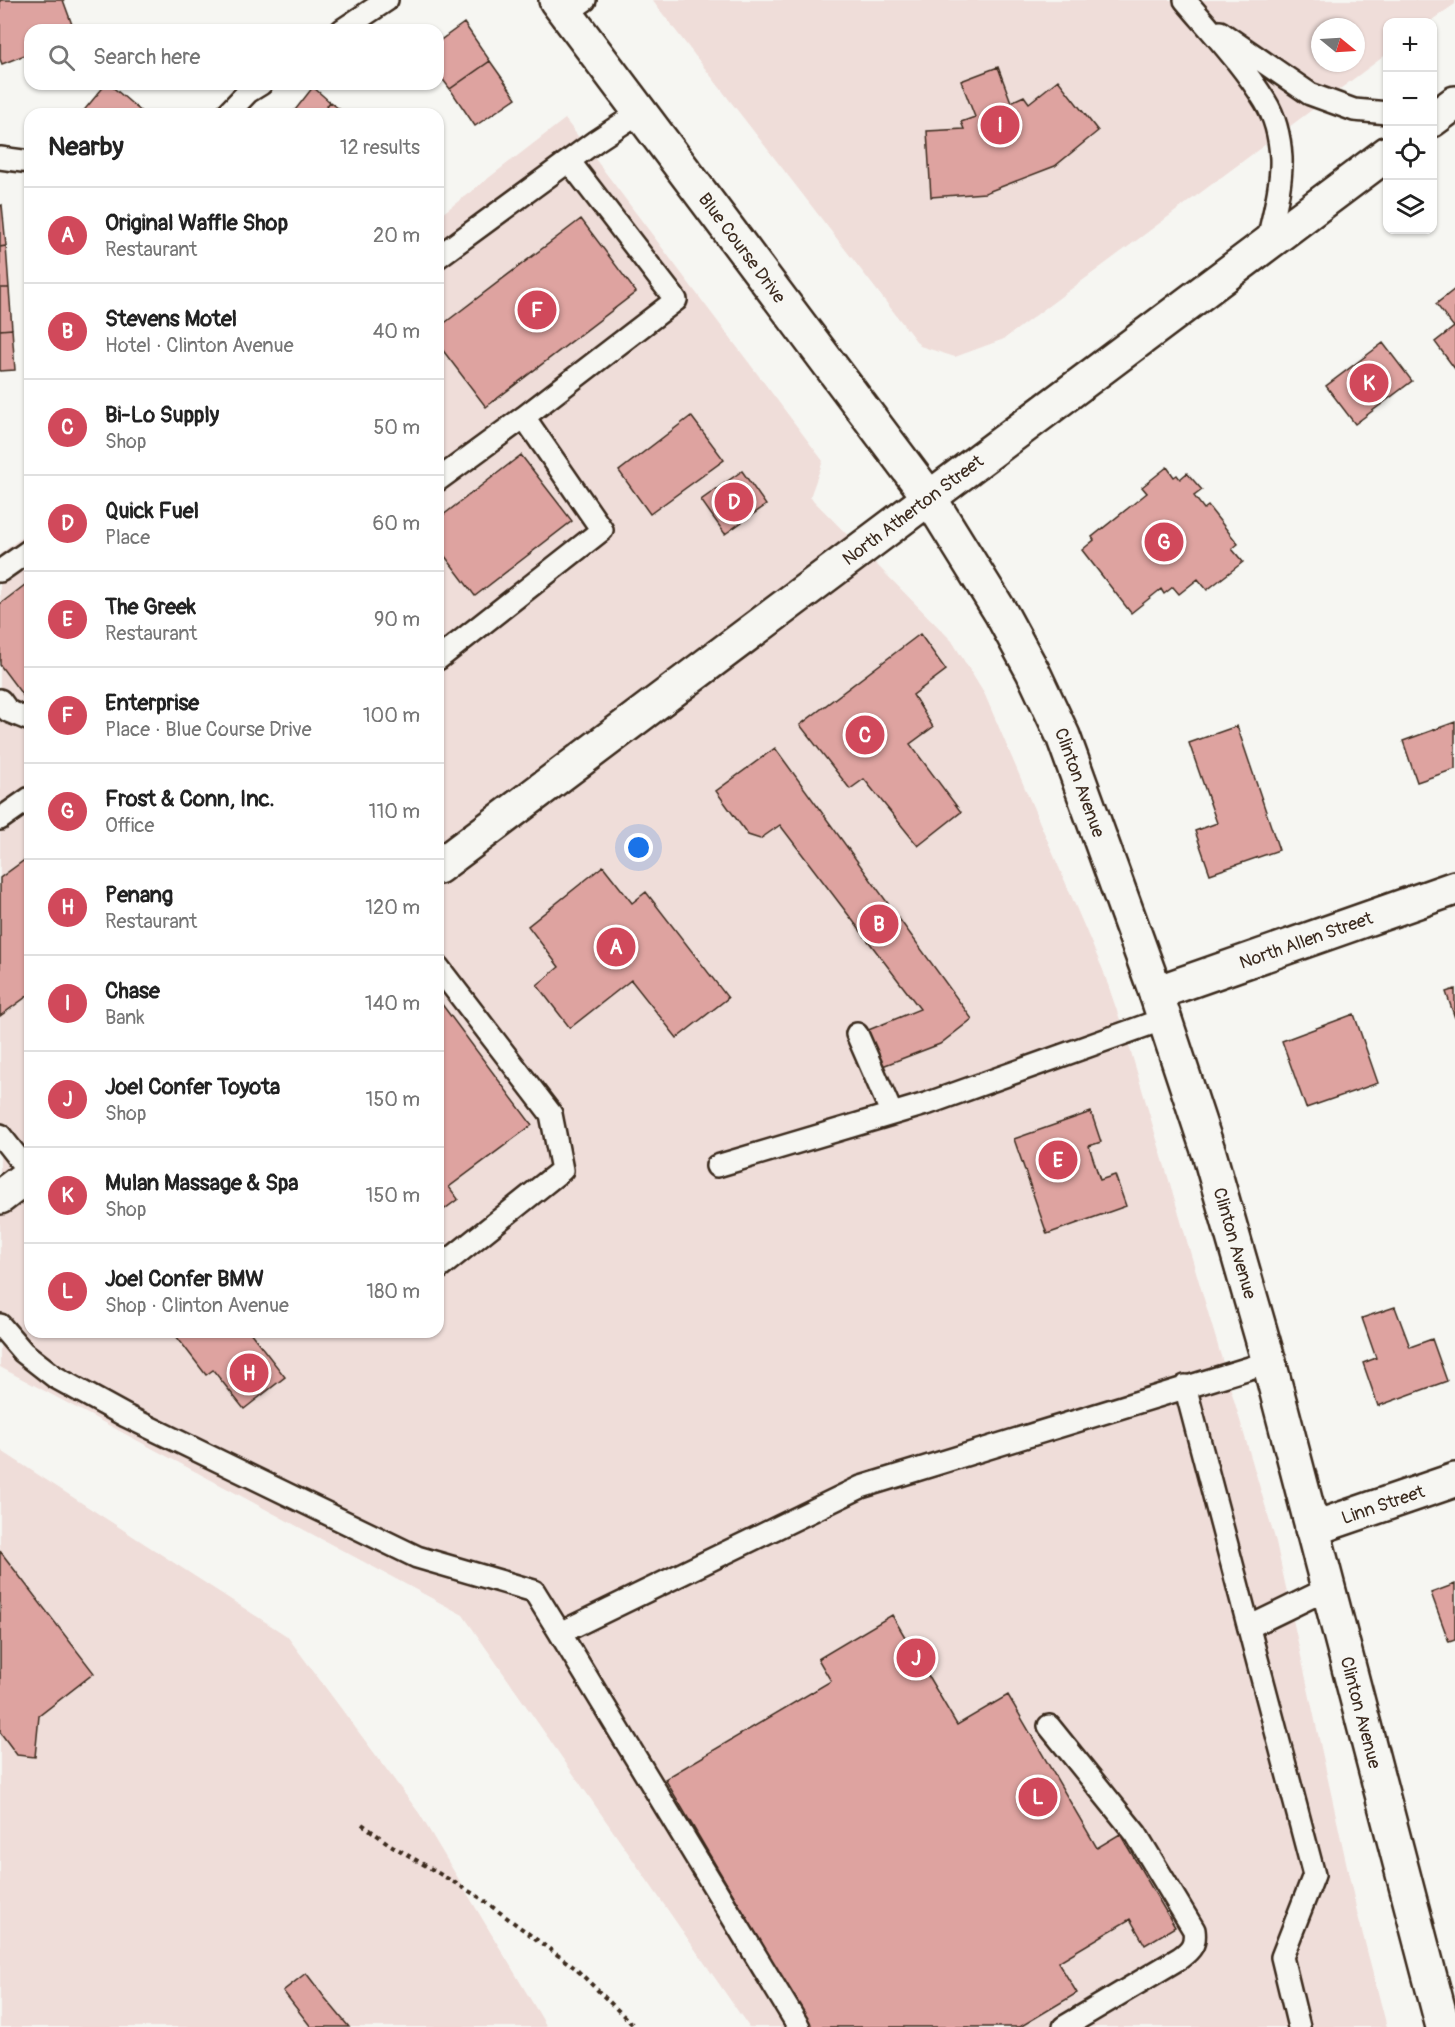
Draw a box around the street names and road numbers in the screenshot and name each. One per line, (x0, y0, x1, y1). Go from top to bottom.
street label: Blue Course Drive (693, 189, 791, 308)
street label: North Atherton Street (838, 450, 989, 571)
street label: Clinton Avenue (1049, 724, 1110, 841)
street label: North Allen Street (1236, 907, 1377, 975)
street label: Clinton Avenue (1208, 1185, 1261, 1302)
street label: Linn Street (1339, 1480, 1428, 1530)
street label: Clinton Avenue (1335, 1654, 1386, 1771)

